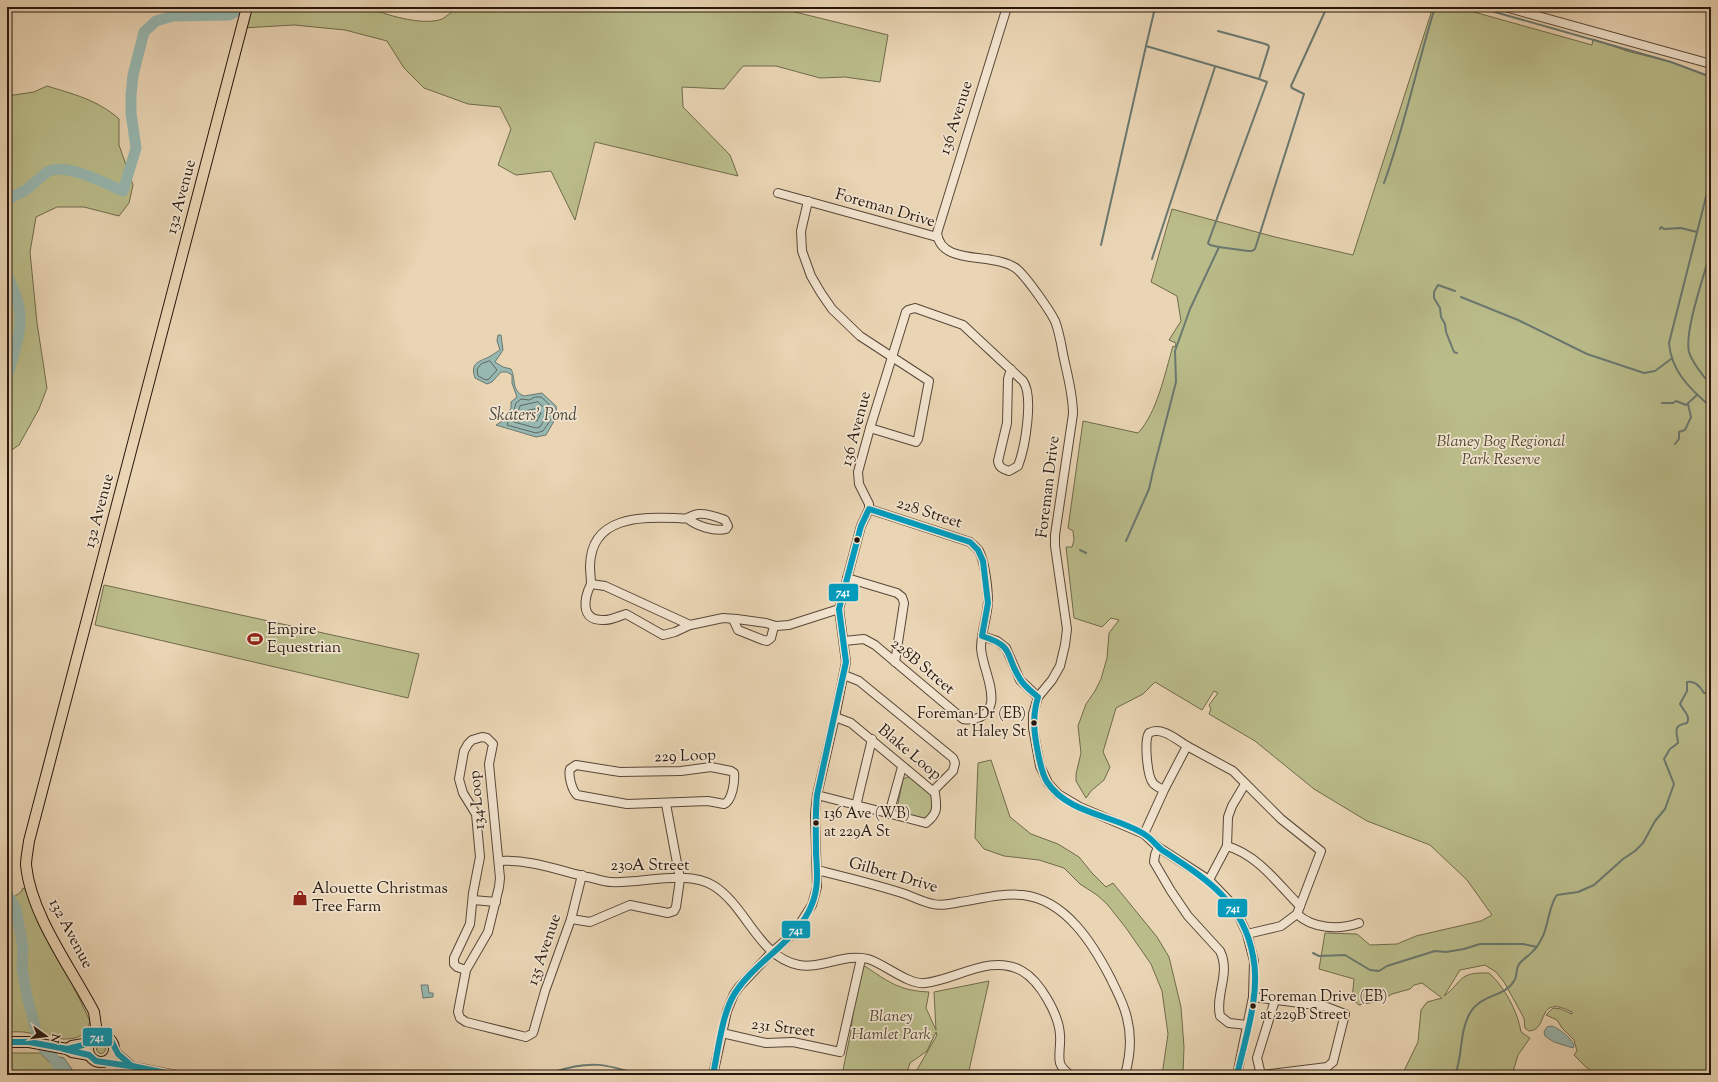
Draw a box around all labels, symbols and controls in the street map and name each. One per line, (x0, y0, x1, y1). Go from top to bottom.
street label: 136 Avenue (934, 78, 980, 158)
street label: 132 Avenue (161, 157, 203, 237)
street label: Foreman Drive (832, 184, 938, 234)
street label: 136 Avenue (836, 389, 878, 469)
water label: Skaters' Pond (489, 404, 577, 428)
park label: Blaney Bog Regional Park Reserve (1437, 431, 1565, 472)
street label: Foreman Drive (1031, 435, 1067, 539)
street label: 132 Avenue (79, 471, 121, 551)
street label: 228 Street (893, 493, 965, 536)
unlabelled marker (852, 535, 862, 545)
line badge: 741 (828, 583, 859, 602)
text: 741 (836, 585, 850, 601)
place label: Empire Equestrian (267, 619, 342, 660)
sports icon: Empire Equestrian (246, 630, 264, 648)
street label: 228B Street (885, 633, 960, 701)
place label: Foreman Dr (EB) at Haley St (917, 704, 1026, 743)
marker: Foreman Dr (EB) at Haley St (1029, 718, 1039, 728)
street label: Blake Loop (872, 719, 946, 787)
street label: 229 Loop (654, 744, 717, 770)
street label: 134 Loop (464, 769, 492, 831)
place label: 136 Ave (WB) at 229A St (824, 804, 910, 843)
marker: 136 Ave (WB) at 229A St (811, 818, 821, 828)
street label: Gilbert Drive (846, 852, 940, 900)
street label: 230A Street (610, 855, 690, 878)
place label: Alouette Christmas Tree Farm (312, 878, 448, 919)
shop icon: Alouette Christmas Tree Farm (291, 889, 309, 907)
street label: 132 Avenue (42, 895, 98, 973)
line badge: 741 (1217, 898, 1248, 918)
text: 741 (1226, 901, 1240, 917)
street label: 135 Avenue (522, 911, 568, 989)
line badge: 741 (781, 920, 811, 939)
text: 741 (789, 923, 803, 939)
place label: Foreman Drive (EB) at 229B Street (1260, 987, 1387, 1026)
marker: Foreman Drive (EB) at 229B Street (1248, 1001, 1258, 1011)
park label: Blaney Hamlet Park (851, 1006, 931, 1047)
street label: 231 Street (750, 1014, 817, 1044)
north arrow (26, 1016, 66, 1056)
line badge: 741 (82, 1027, 113, 1047)
text: 741 (90, 1030, 104, 1046)
text: N (46, 1031, 64, 1045)

